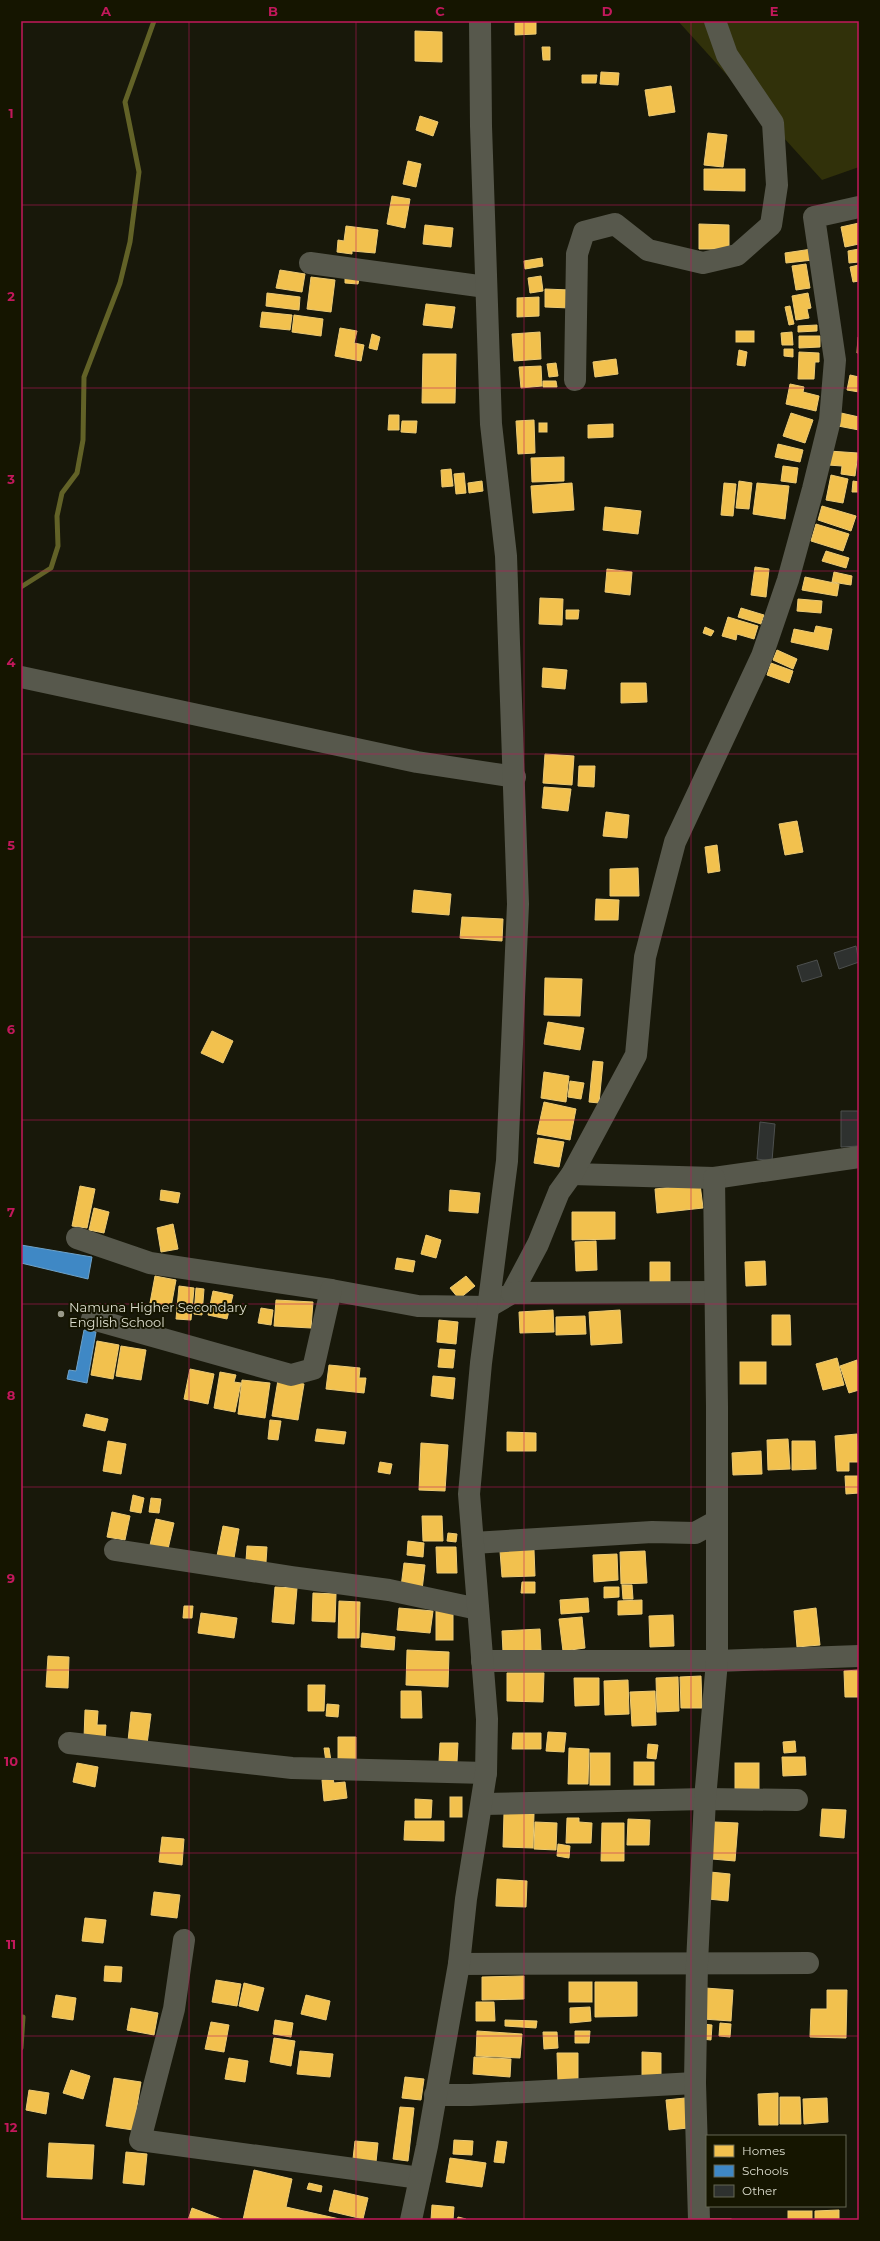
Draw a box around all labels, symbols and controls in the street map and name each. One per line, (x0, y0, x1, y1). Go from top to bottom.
text: A (100, 3, 112, 19)
text: B (268, 3, 278, 19)
text: C (435, 3, 445, 19)
text: D (602, 3, 613, 19)
text: E (770, 3, 779, 19)
text: 1 (8, 105, 14, 121)
text: 2 (7, 288, 15, 304)
text: 3 (6, 471, 15, 487)
text: 4 (7, 654, 16, 670)
text: 5 (7, 837, 15, 853)
text: 6 (7, 1021, 16, 1037)
text: 7 (7, 1204, 15, 1220)
place label: Namuna Higher Secondary English School (69, 1299, 247, 1330)
marker: Namuna Higher Secondary English School (56, 1309, 66, 1319)
text: 8 (7, 1387, 16, 1403)
text: 9 (7, 1570, 15, 1586)
text: 10 (4, 1753, 18, 1769)
text: 11 (6, 1936, 16, 1952)
text: 12 (5, 2119, 18, 2135)
legend (706, 2135, 846, 2207)
text: Homes (742, 2143, 785, 2158)
text: Schools (742, 2163, 788, 2178)
text: Other (742, 2183, 777, 2198)

